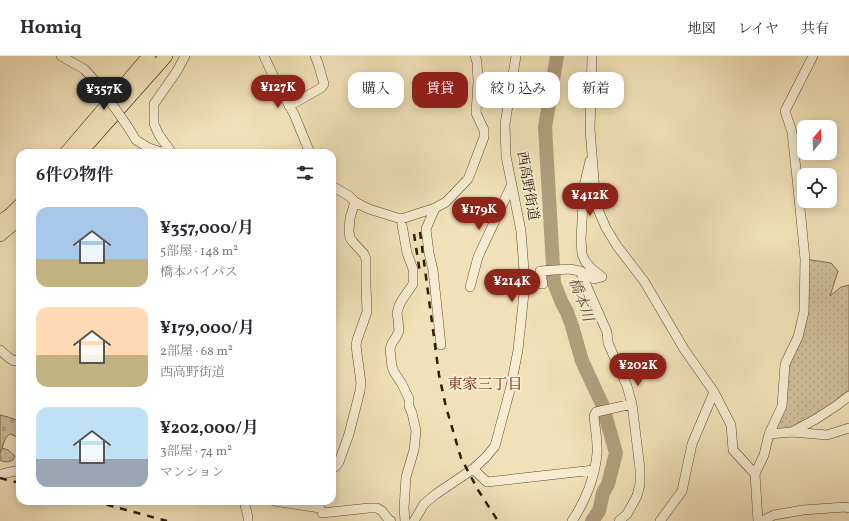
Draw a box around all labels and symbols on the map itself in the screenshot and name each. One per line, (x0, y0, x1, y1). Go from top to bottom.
pin: ¥127K (250, 75, 306, 109)
pin: ¥357K (76, 77, 132, 111)
north arrow (797, 120, 837, 160)
street label: 西高野街道 (512, 150, 542, 222)
pin: ¥412K (562, 183, 618, 217)
pin: ¥179K (451, 197, 507, 231)
pin: ¥214K (484, 269, 540, 303)
water label: 橋本川 (562, 275, 598, 327)
pin: ¥202K (610, 353, 666, 387)
district label: 東家三丁目 (447, 375, 523, 396)

